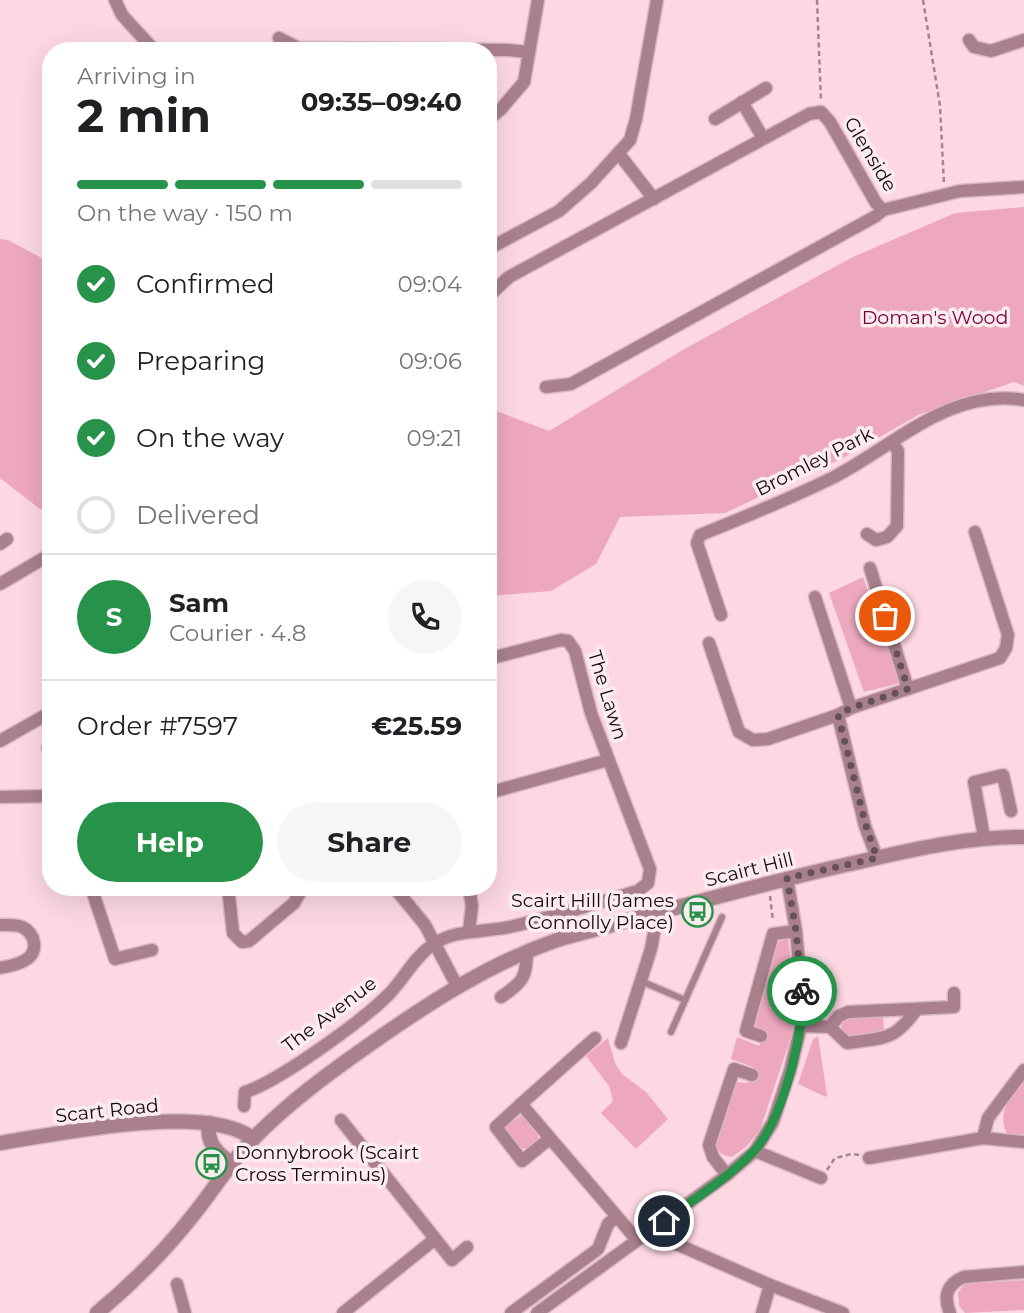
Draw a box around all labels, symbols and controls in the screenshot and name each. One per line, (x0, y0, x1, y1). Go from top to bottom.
text: Arriving in (77, 62, 196, 90)
text: 09:35–09:40 (301, 86, 462, 118)
text: 2 min (77, 87, 211, 144)
street label: Glenside (839, 113, 902, 196)
text: On the way · 150 m (77, 199, 293, 227)
icon: check (77, 265, 115, 303)
text: Confirmed (136, 268, 275, 300)
text: 09:04 (397, 270, 462, 298)
park label: Doman's Wood (862, 306, 1008, 329)
icon: check (77, 342, 115, 380)
text: Preparing (136, 345, 265, 377)
text: 09:06 (399, 347, 462, 375)
icon: check (77, 419, 115, 457)
text: On the way (136, 422, 284, 454)
street label: Bromley Park (752, 422, 877, 501)
text: 09:21 (407, 424, 462, 452)
text: Delivered (136, 499, 260, 531)
button: phone (388, 580, 462, 654)
pin (855, 586, 915, 646)
text: Sam (169, 587, 229, 619)
icon: bag (866, 597, 904, 635)
text: S (106, 601, 122, 633)
text: Courier · 4.8 (169, 619, 306, 647)
street label: The Lawn (583, 648, 632, 742)
text: Order #7597 (77, 710, 238, 742)
text: €25.59 (371, 710, 462, 742)
button: Help (77, 802, 263, 882)
button: Share (277, 802, 462, 882)
street label: Scairt Hill (703, 847, 796, 892)
place label: Scairt Hill (James Connolly Place) (511, 889, 674, 934)
bus stop icon: Scairt Hill (James Connolly Place) (680, 894, 714, 928)
courier (767, 956, 837, 1026)
street label: The Avenue (278, 972, 381, 1057)
icon: bike (783, 972, 821, 1010)
street label: Scart Road (54, 1094, 160, 1127)
place label: Donnybrook (Scairt Cross Terminus) (235, 1141, 420, 1186)
bus stop icon: Donnybrook (Scairt Cross Terminus) (195, 1146, 229, 1180)
pin (634, 1191, 694, 1251)
icon: home (645, 1202, 683, 1240)

